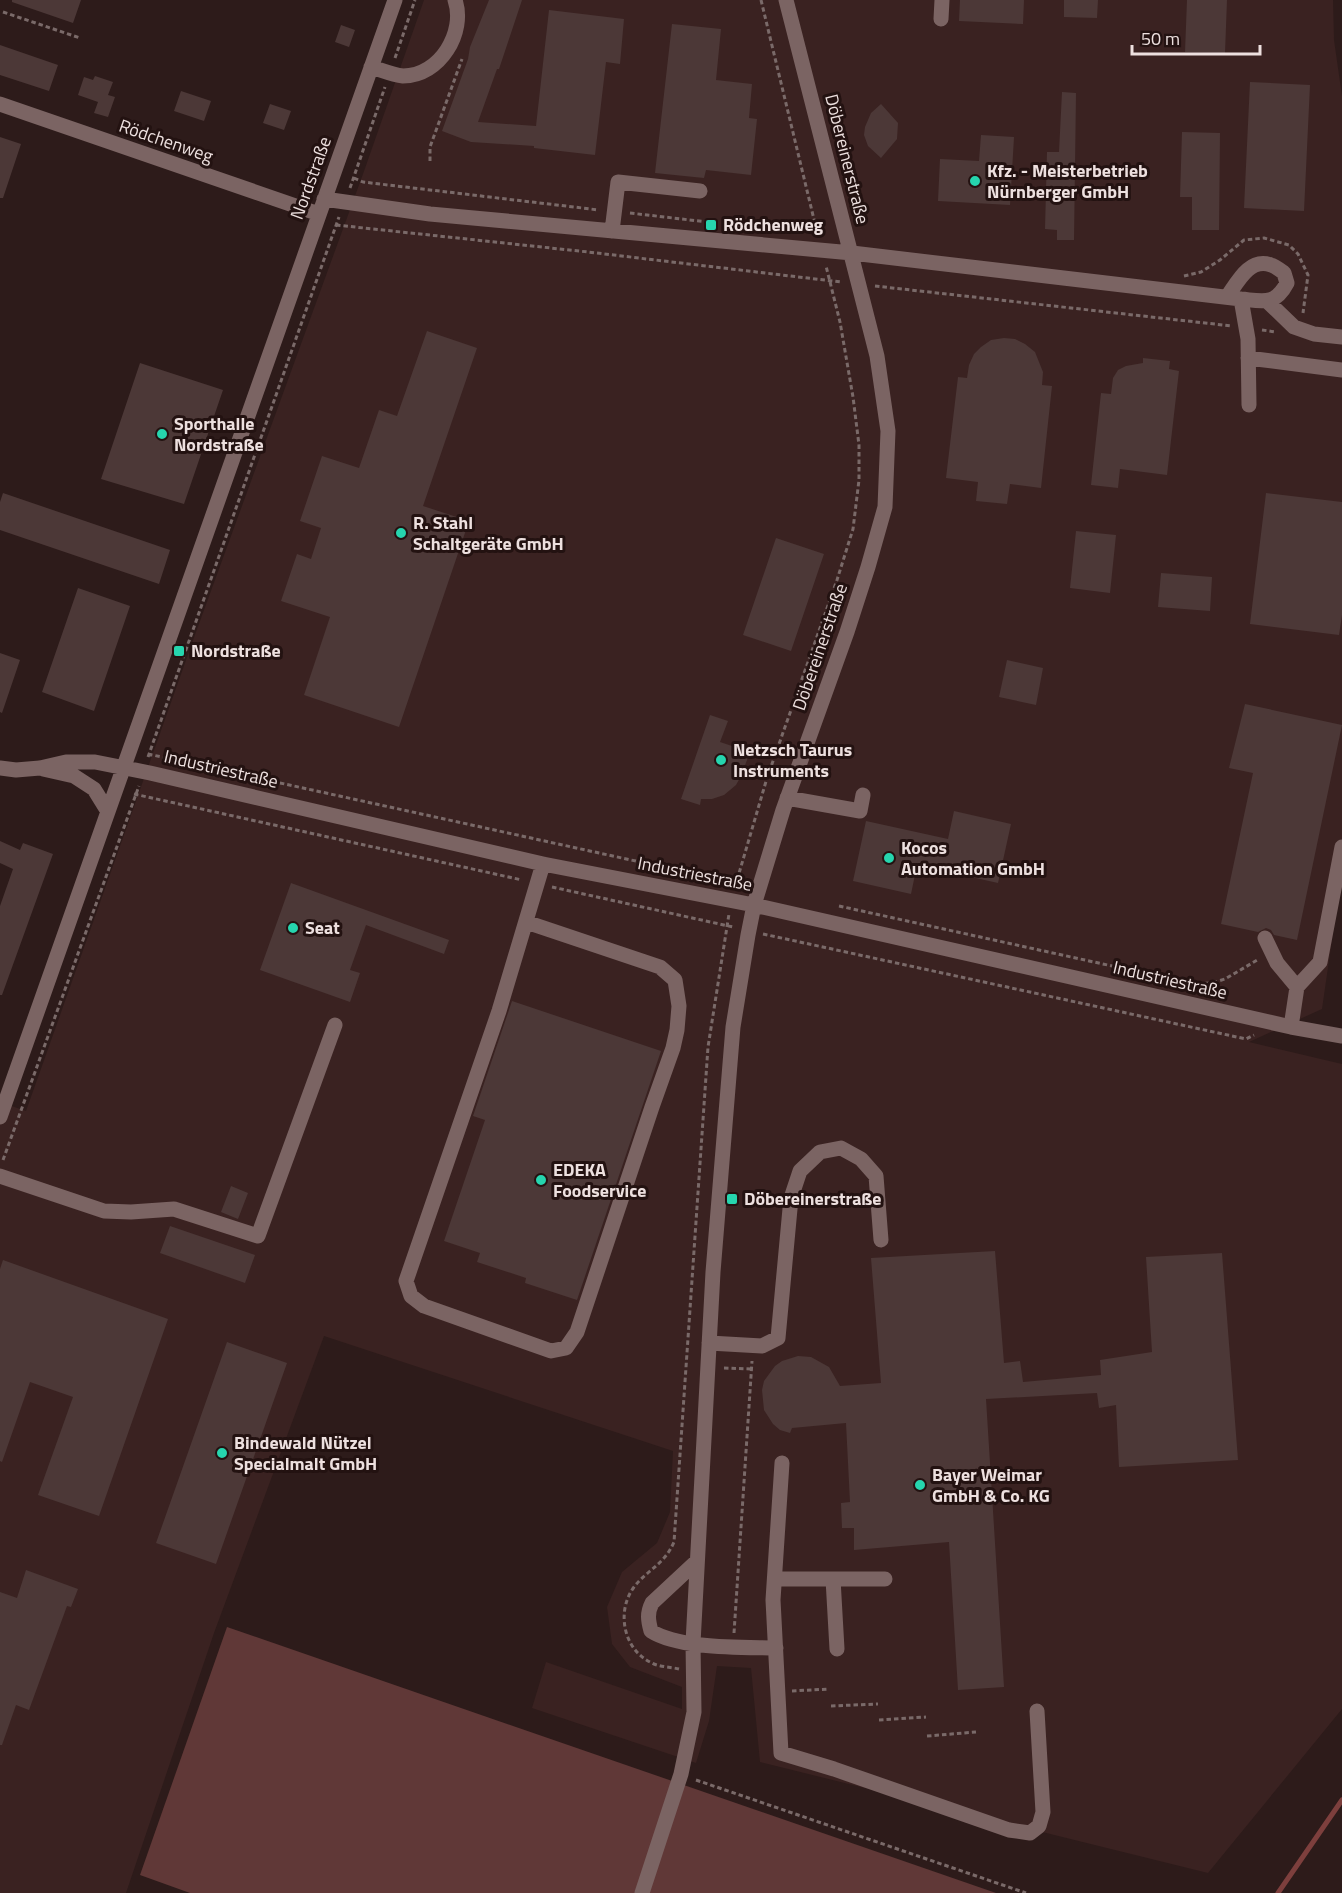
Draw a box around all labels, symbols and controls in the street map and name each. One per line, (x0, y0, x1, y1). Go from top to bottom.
scale bar (1132, 18, 1260, 56)
text: 50 m (1141, 25, 1180, 52)
street label: Döbereinerstraße (818, 91, 877, 227)
street label: Rödchenweg (115, 112, 217, 169)
street label: Nordstraße (283, 133, 338, 223)
place label: Kfz. - Meisterbetrieb Nürnberger GmbH (987, 157, 1148, 205)
marker: Kfz. - Meisterbetrieb Nürnberger GmbH (968, 174, 982, 188)
place label: Rödchenweg (723, 211, 824, 238)
marker: Rödchenweg (704, 218, 718, 232)
place label: Sporthalle Nordstraße (174, 410, 264, 458)
marker: Sporthalle Nordstraße (155, 427, 169, 441)
place label: R. Stahl Schaltgeräte GmbH (413, 509, 564, 557)
marker: R. Stahl Schaltgeräte GmbH (394, 526, 408, 540)
street label: Döbereinerstraße (785, 580, 854, 714)
place label: Nordstraße (191, 637, 281, 664)
marker: Nordstraße (172, 644, 186, 658)
place label: Netzsch Taurus Instruments (733, 736, 852, 784)
street label: Industriestraße (161, 742, 281, 795)
marker: Netzsch Taurus Instruments (714, 753, 728, 767)
place label: Kocos Automation GmbH (901, 834, 1045, 882)
street label: Industriestraße (635, 849, 755, 898)
marker: Kocos Automation GmbH (882, 851, 896, 865)
place label: Seat (305, 914, 340, 941)
marker: Seat (286, 921, 300, 935)
street label: Industriestraße (1110, 953, 1230, 1006)
place label: EDEKA Foodservice (553, 1156, 646, 1204)
marker: EDEKA Foodservice (534, 1173, 548, 1187)
place label: Döbereinerstraße (744, 1185, 882, 1212)
marker: Döbereinerstraße (725, 1192, 739, 1206)
place label: Bindewald Nützel Specialmalt GmbH (234, 1429, 377, 1477)
marker: Bindewald Nützel Specialmalt GmbH (215, 1446, 229, 1460)
place label: Bayer Weimar GmbH & Co. KG (932, 1461, 1050, 1509)
marker: Bayer Weimar GmbH & Co. KG (913, 1478, 927, 1492)

